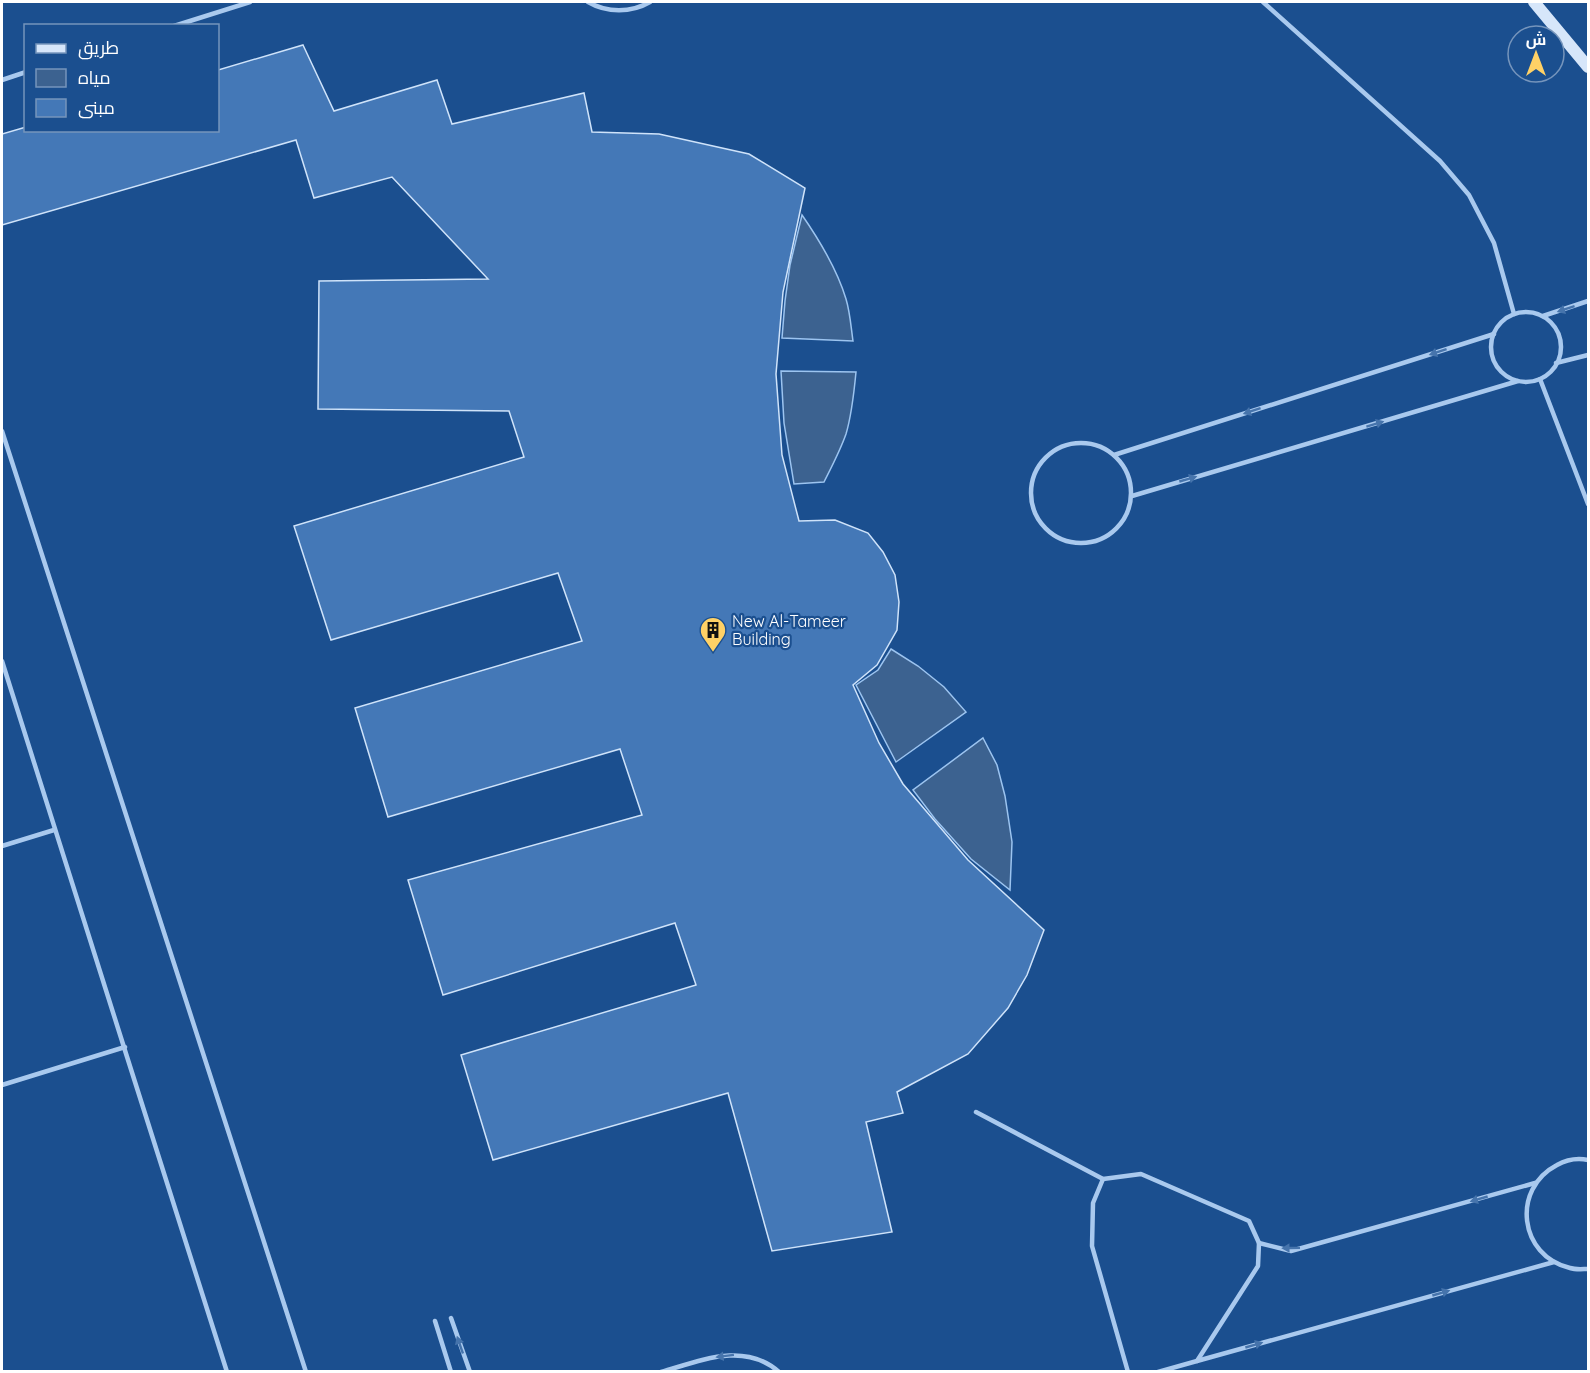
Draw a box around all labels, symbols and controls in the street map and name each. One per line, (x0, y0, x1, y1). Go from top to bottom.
legend (24, 24, 219, 132)
north arrow (1506, 24, 1566, 84)
text: ش (1526, 29, 1546, 49)
text: طريق (78, 36, 119, 60)
text: مياه (78, 66, 111, 89)
text: مبنى (78, 96, 115, 119)
one-way arrow (1557, 304, 1575, 314)
one-way arrow (1429, 347, 1447, 357)
one-way arrow (1243, 407, 1261, 416)
one-way arrow (1366, 419, 1384, 428)
one-way arrow (1179, 474, 1197, 483)
place label: New Al-Tameer Building (732, 611, 846, 649)
building icon: New Al-Tameer Building (698, 615, 728, 653)
one-way arrow (1470, 1195, 1488, 1204)
one-way arrow (1281, 1243, 1300, 1253)
one-way arrow (1433, 1288, 1451, 1297)
one-way arrow (455, 1336, 465, 1354)
one-way arrow (1244, 1340, 1263, 1350)
one-way arrow (716, 1351, 735, 1361)

